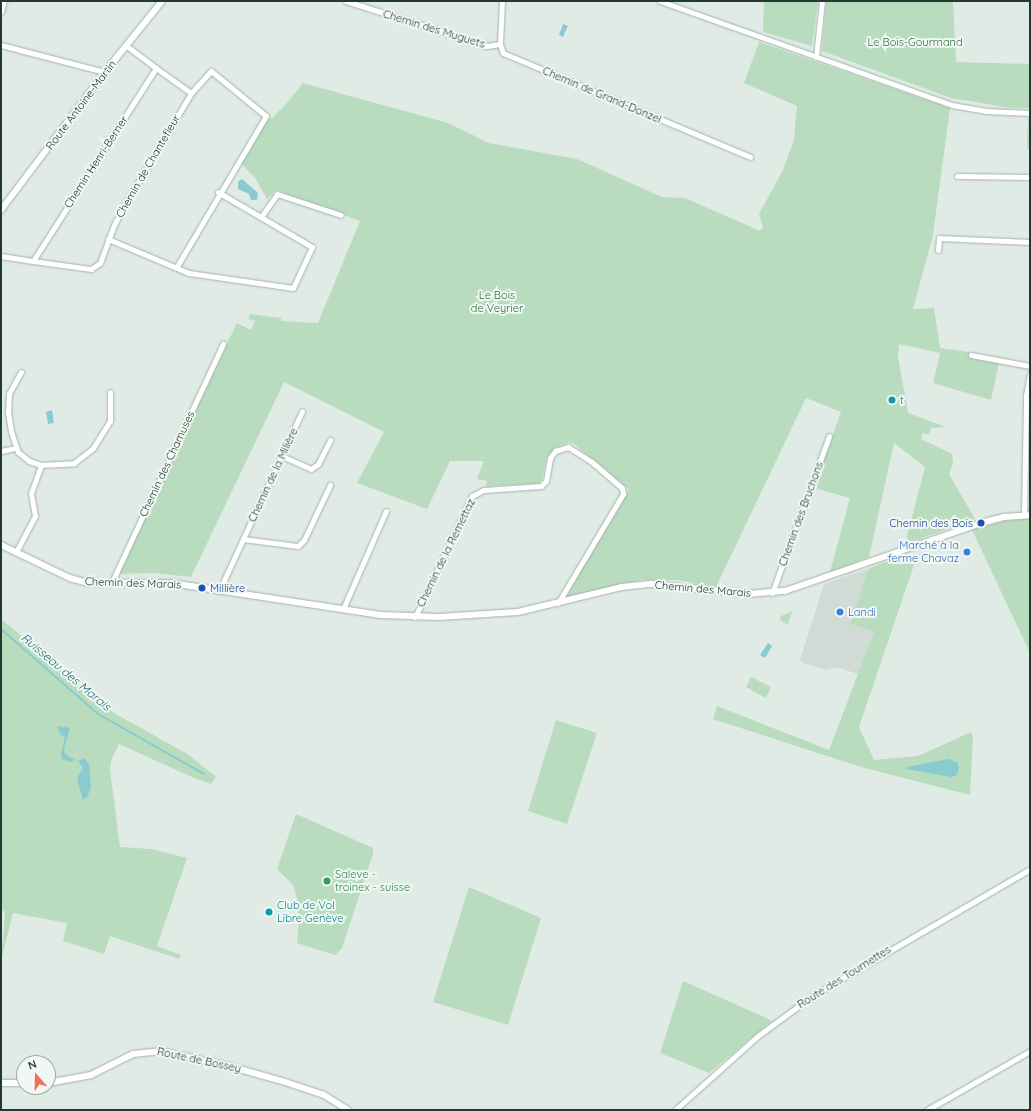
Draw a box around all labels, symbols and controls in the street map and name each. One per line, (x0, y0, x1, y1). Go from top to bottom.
street label: Chemin des Muguets (381, 7, 487, 51)
park label: Le Bois-Gourmand (867, 35, 963, 49)
street label: Route Antoine-Martin (43, 58, 119, 152)
street label: Chemin de Grand-Donzel (541, 64, 663, 126)
street label: Chemin de Chantefleur (113, 112, 183, 220)
street label: Chemin Henri-Berner (61, 113, 131, 211)
park label: Le Bois de Veyrier (471, 289, 523, 315)
place label: t (900, 393, 904, 407)
marker: t (887, 395, 897, 405)
street label: Chemin des Chamuses (137, 409, 197, 519)
street label: Chemin de la Milière (245, 426, 301, 524)
street label: Chemin des Bruchons (776, 460, 826, 568)
street label: Chemin de la Remettaz (414, 497, 478, 609)
place label: Chemin des Bois (889, 516, 973, 530)
marker: Chemin des Bois (976, 518, 986, 528)
place label: Marché à la ferme Chavaz (888, 539, 959, 565)
marker: Marché à la ferme Chavaz (962, 547, 972, 557)
street label: Chemin des Marais (85, 575, 181, 591)
street label: Chemin des Marais (654, 578, 752, 600)
place label: Millière (210, 581, 245, 595)
marker: Millière (197, 583, 207, 593)
place label: Landi (848, 605, 876, 619)
marker: Landi (835, 607, 845, 617)
water label: Ruisseau des Marais (18, 630, 114, 714)
place label: Saleve - troinex - suisse (335, 868, 410, 894)
marker: Saleve - troinex - suisse (322, 876, 332, 886)
place label: Club de Vol Libre Genève (277, 899, 343, 925)
marker: Club de Vol Libre Genève (264, 907, 274, 917)
street label: Route des Tournettes (795, 943, 893, 1011)
street label: Route de Bossey (156, 1045, 242, 1075)
north arrow (16, 1055, 56, 1095)
text: N (26, 1057, 38, 1073)

